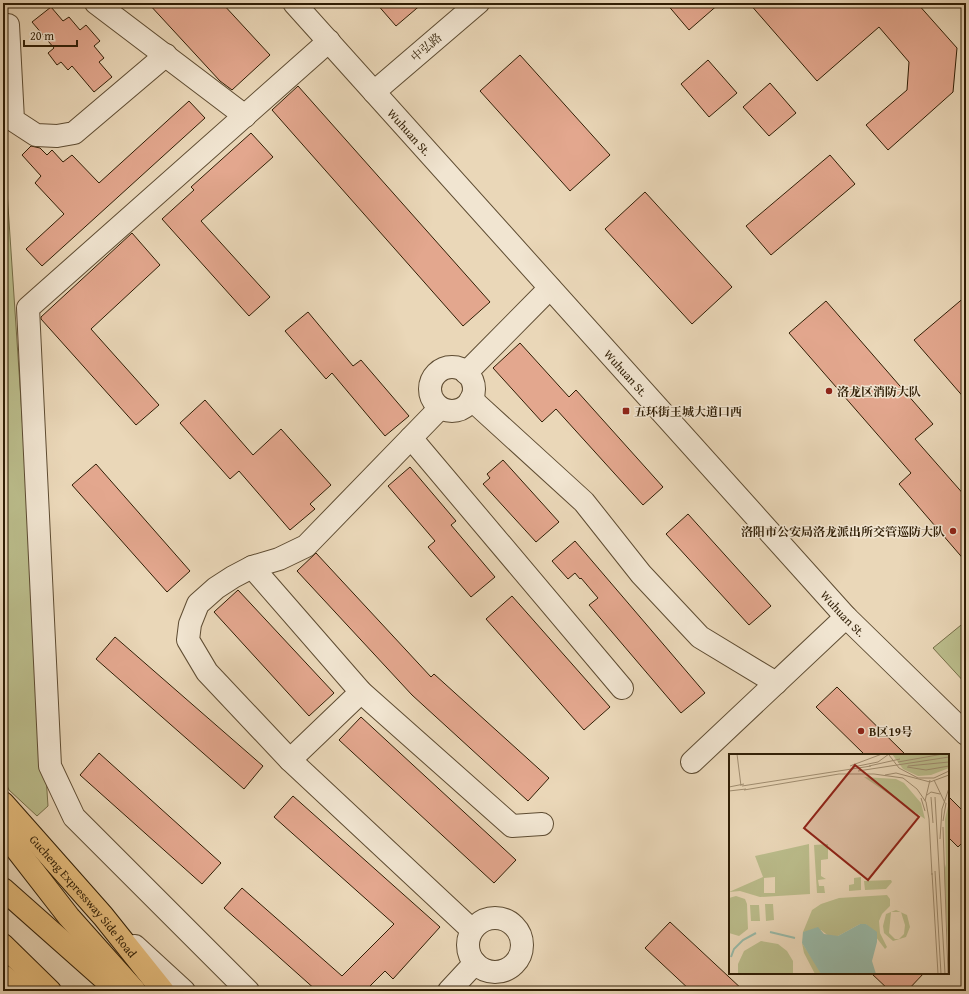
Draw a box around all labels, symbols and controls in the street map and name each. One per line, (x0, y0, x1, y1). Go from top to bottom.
scale bar (24, 22, 77, 48)
text: 20 m (30, 27, 54, 44)
street label: 中弘路 (407, 29, 445, 65)
street label: Wuhuan St. (384, 104, 435, 159)
street label: Wuhuan St. (601, 345, 652, 400)
place label: 洛龙区消防大队 (837, 383, 921, 400)
marker: 洛龙区消防大队 (824, 386, 834, 396)
place label: 五环街王城大道口西 (634, 403, 742, 420)
marker: 五环街王城大道口西 (621, 406, 631, 416)
place label: 洛阳市公安局洛龙派出所交管巡防大队 (741, 523, 945, 540)
marker: 洛阳市公安局洛龙派出所交管巡防大队 (948, 526, 958, 536)
street label: Wuhuan St. (817, 586, 869, 640)
place label: B区19号 (869, 723, 913, 740)
marker: B区19号 (856, 726, 866, 736)
inset map (729, 754, 949, 974)
street label: Gucheng Expressway Side Road (26, 831, 142, 961)

